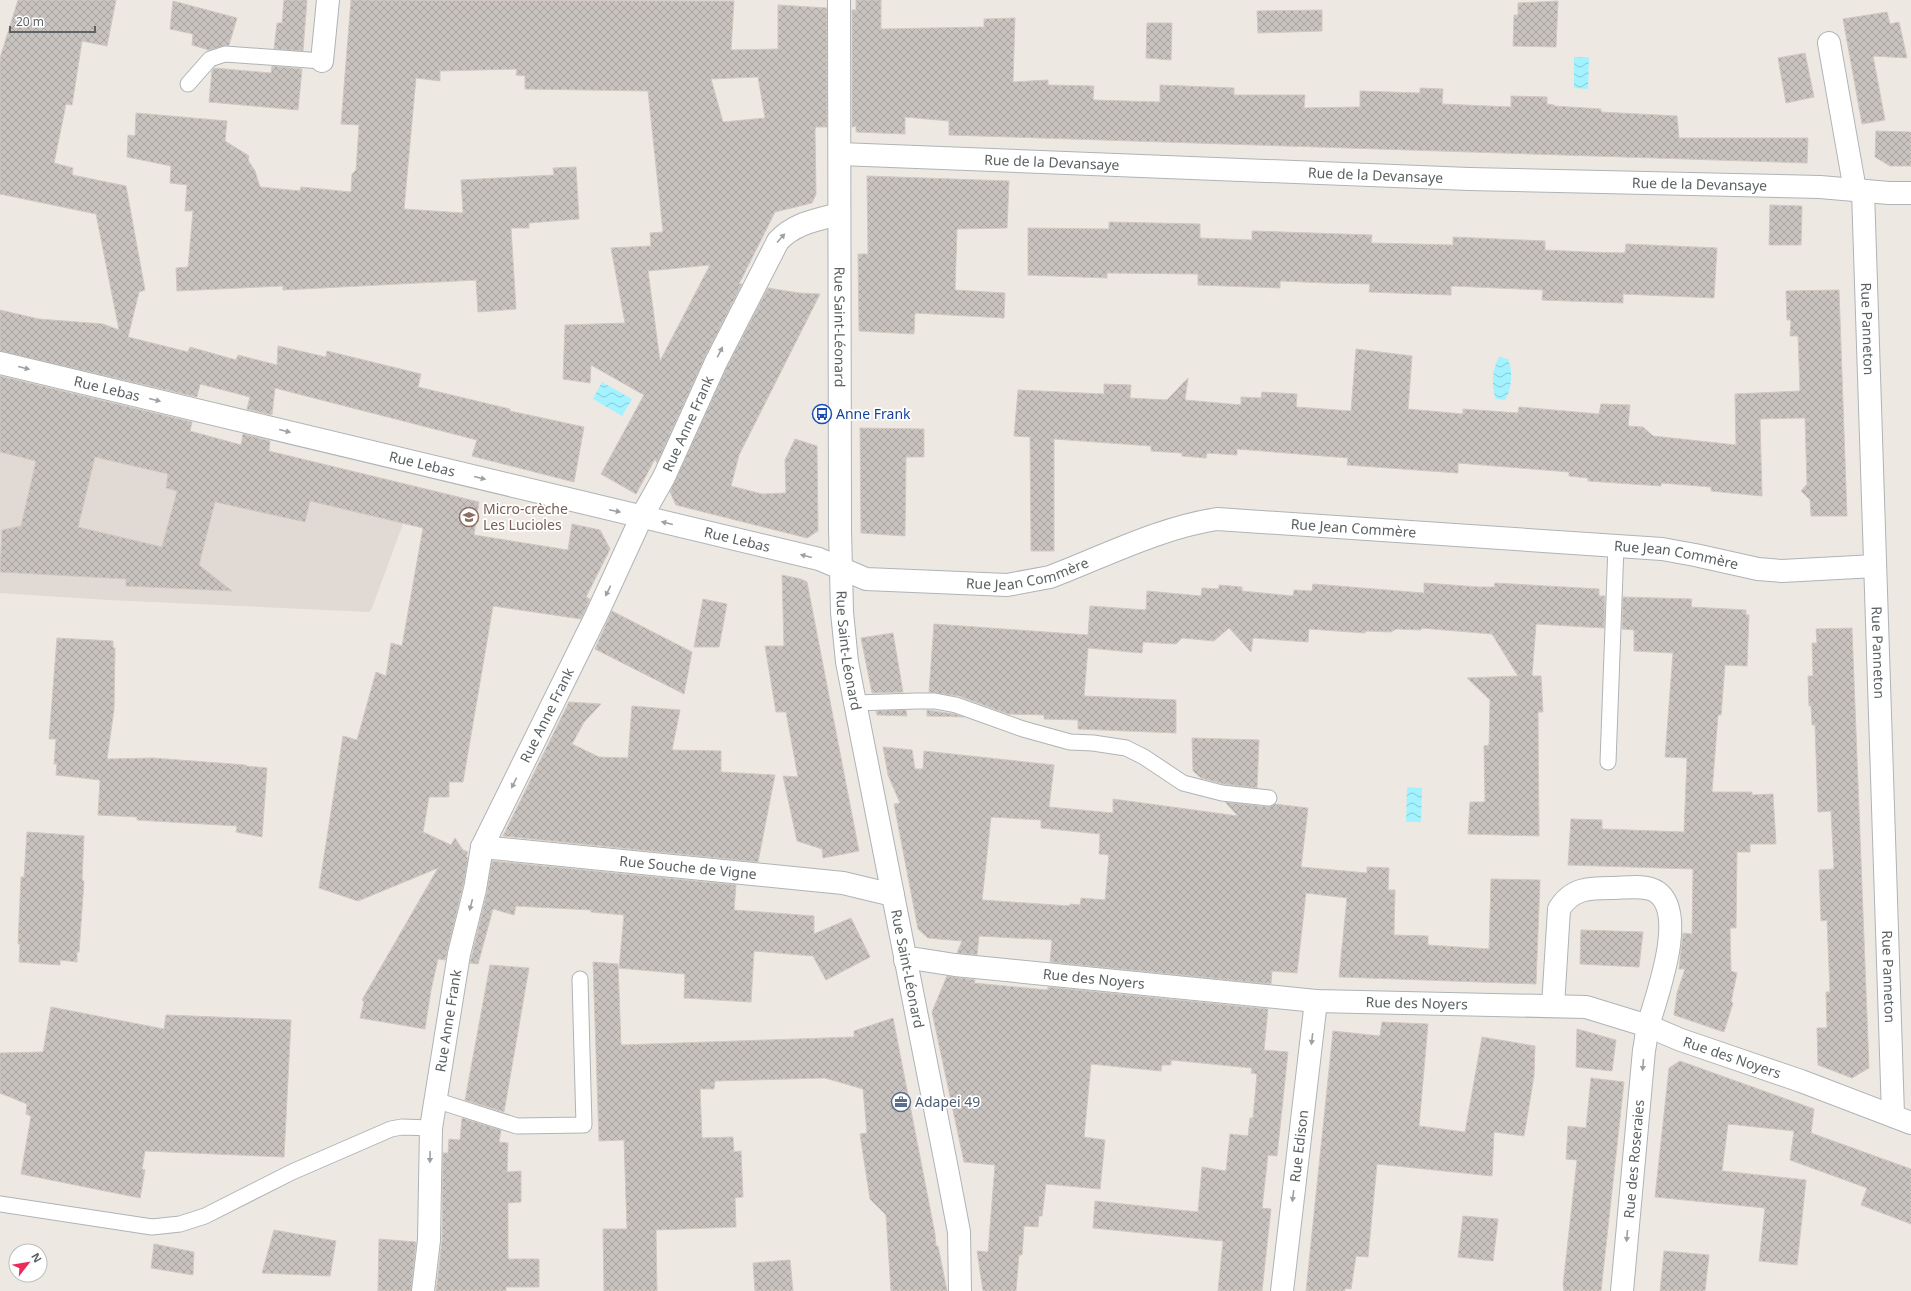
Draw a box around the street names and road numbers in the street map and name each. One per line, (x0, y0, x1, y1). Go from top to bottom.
street label: Rue de la Devansaye (984, 150, 1120, 174)
street label: Rue de la Devansaye (1308, 163, 1444, 187)
street label: Rue de la Devansaye (1632, 173, 1767, 195)
street label: Rue Saint-Léonard (831, 267, 850, 387)
street label: Rue Panneton (1857, 282, 1879, 376)
street label: Rue Lebas (72, 371, 142, 405)
street label: Rue Anne Frank (658, 372, 718, 475)
street label: Rue Lebas (387, 446, 457, 481)
street label: Rue Jean Commère (1290, 514, 1417, 541)
street label: Rue Lebas (702, 522, 773, 556)
street label: Rue Jean Commère (1613, 536, 1740, 573)
street label: Rue Jean Commère (965, 552, 1091, 594)
street label: Rue Saint-Léonard (832, 590, 866, 712)
street label: Rue Panneton (1867, 606, 1889, 699)
street label: Rue Anne Frank (515, 664, 578, 766)
street label: Rue Souche de Vigne (618, 851, 758, 883)
street label: Rue Saint-Léonard (887, 908, 929, 1030)
street label: Rue Panneton (1878, 930, 1900, 1023)
street label: Rue des Noyers (1042, 964, 1146, 993)
street label: Rue Anne Frank (430, 968, 465, 1073)
street label: Rue des Noyers (1365, 992, 1468, 1013)
street label: Rue des Noyers (1681, 1031, 1784, 1083)
street label: Rue des Roseraies (1619, 1099, 1648, 1219)
street label: Rue Edison (1285, 1109, 1312, 1183)

